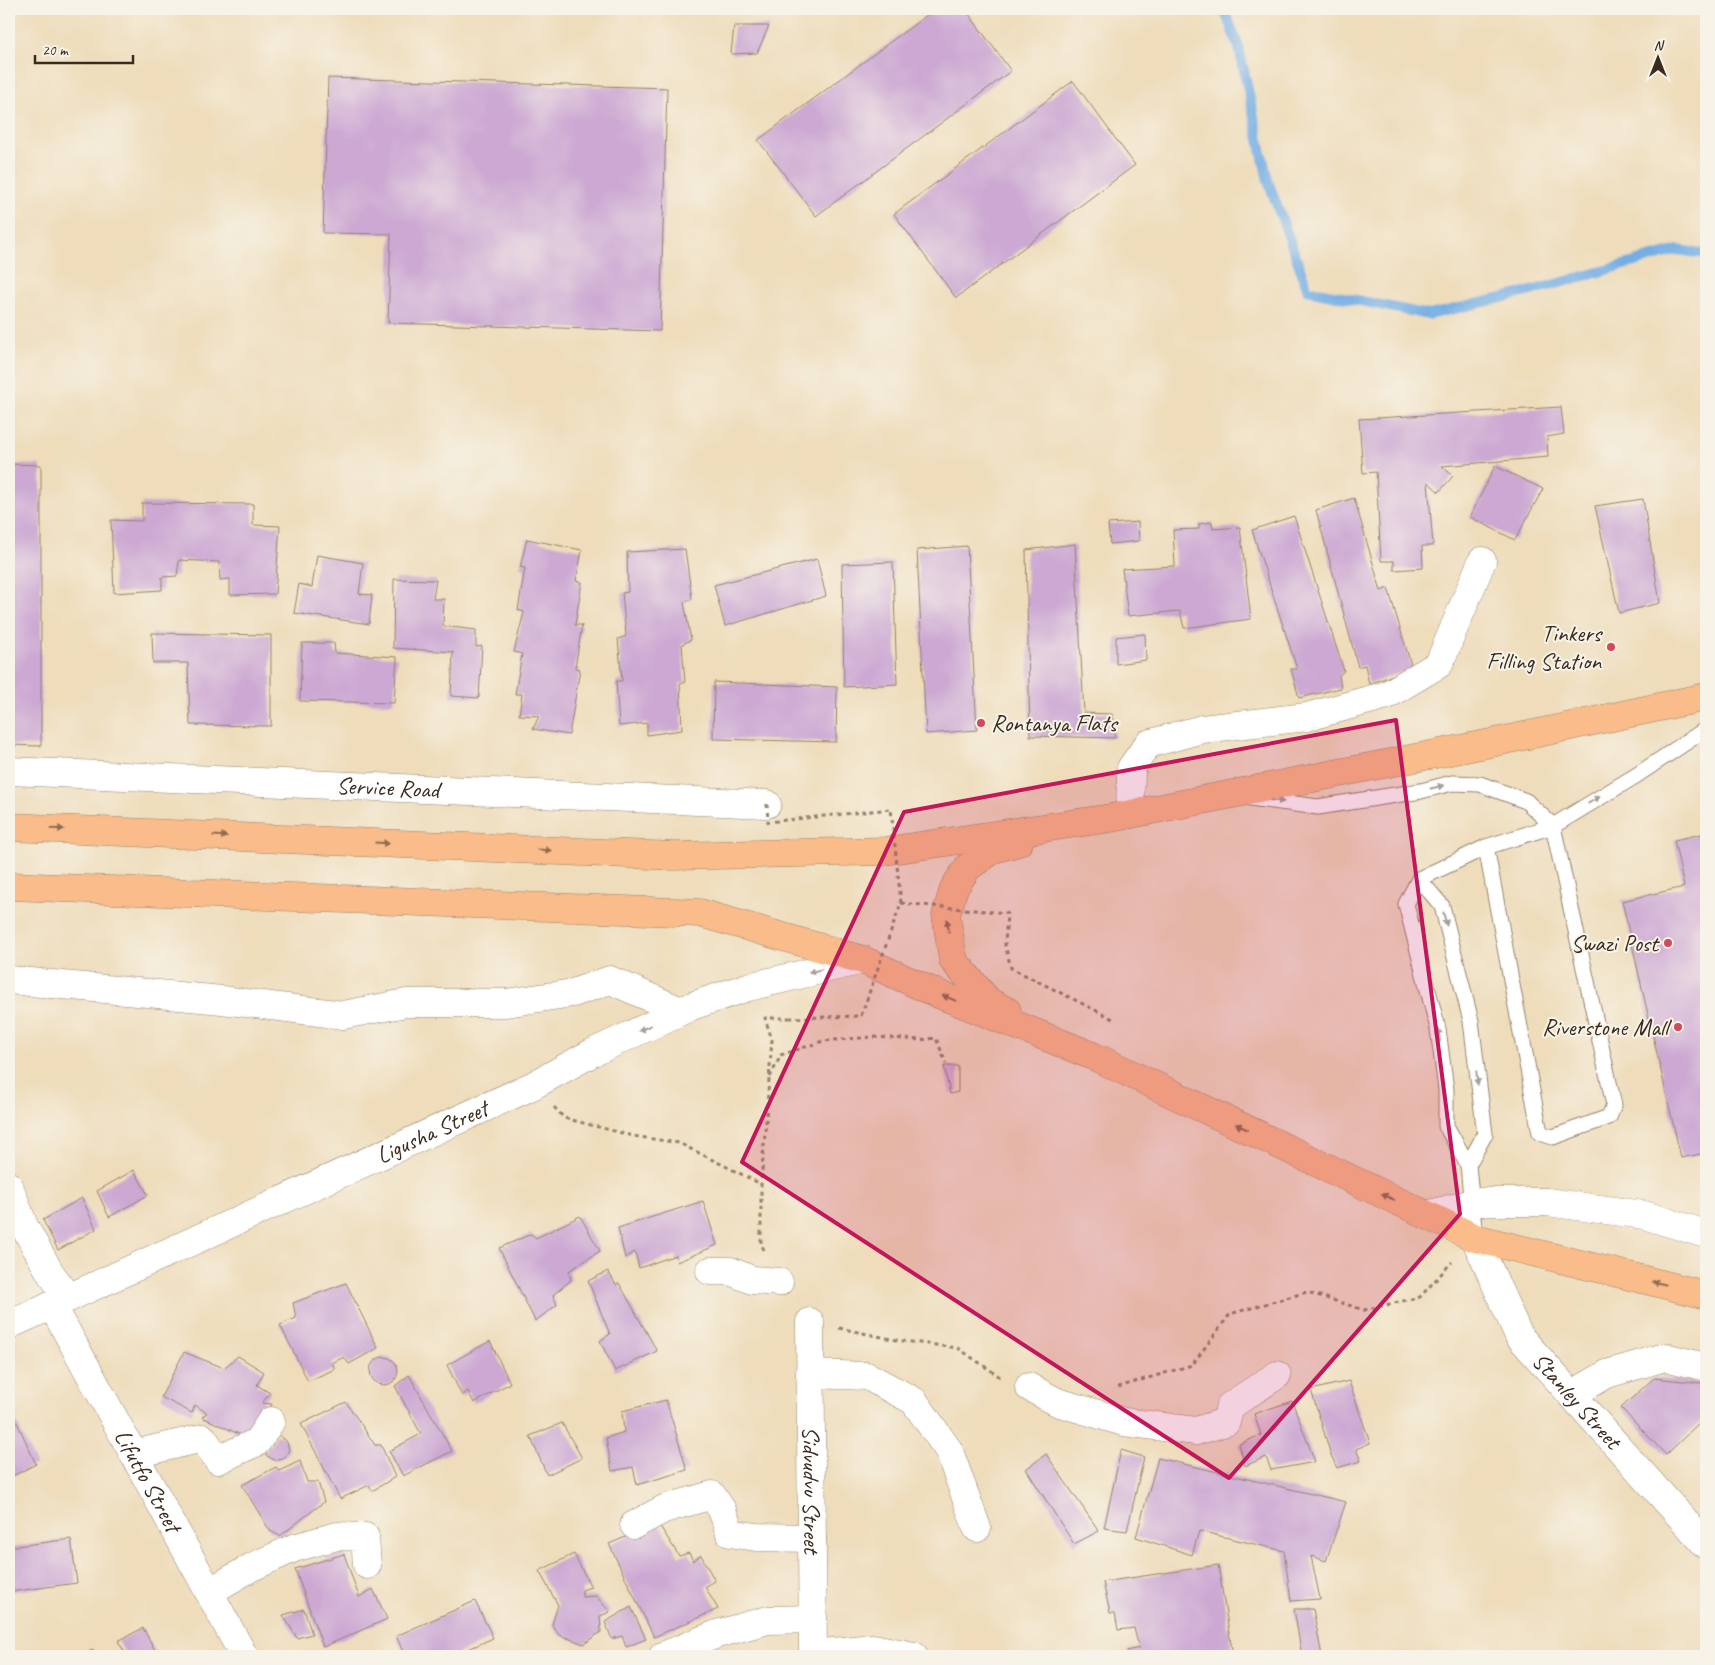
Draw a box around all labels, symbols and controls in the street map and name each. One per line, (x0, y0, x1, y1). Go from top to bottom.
scale bar (35, 32, 132, 64)
north arrow (1632, 32, 1682, 82)
text: N (1654, 37, 1665, 54)
text: 20 m (42, 41, 69, 60)
place label: Tinkers Filling Station (1486, 618, 1604, 676)
marker: Tinkers Filling Station (1605, 641, 1617, 653)
place label: Rontanya Flats (991, 708, 1120, 738)
marker: Rontanya Flats (975, 717, 987, 729)
street label: Service Road (336, 770, 443, 805)
one-way arrow (1430, 783, 1445, 791)
one-way arrow (1588, 796, 1601, 805)
one-way arrow (1269, 798, 1285, 806)
one-way arrow (50, 825, 66, 833)
one-way arrow (212, 832, 228, 840)
one-way arrow (374, 839, 390, 847)
one-way arrow (537, 847, 553, 855)
one-way arrow (1442, 911, 1450, 926)
one-way arrow (944, 918, 952, 934)
place label: Swazi Post (1571, 928, 1660, 958)
marker: Swazi Post (1662, 937, 1674, 949)
one-way arrow (808, 967, 823, 975)
one-way arrow (941, 994, 956, 1002)
place label: Riverstone Mall (1542, 1012, 1672, 1042)
marker: Riverstone Mall (1672, 1021, 1684, 1033)
one-way arrow (638, 1024, 652, 1032)
one-way arrow (1435, 1027, 1443, 1043)
one-way arrow (1473, 1070, 1481, 1086)
street label: Ligusha Street (371, 1092, 495, 1170)
one-way arrow (1235, 1123, 1249, 1131)
one-way arrow (1381, 1193, 1396, 1202)
one-way arrow (1651, 1279, 1666, 1287)
street label: Stanley Street (1526, 1346, 1629, 1456)
street label: Lifutfo Street (108, 1424, 190, 1540)
street label: Sidvudvu Street (796, 1426, 827, 1556)

